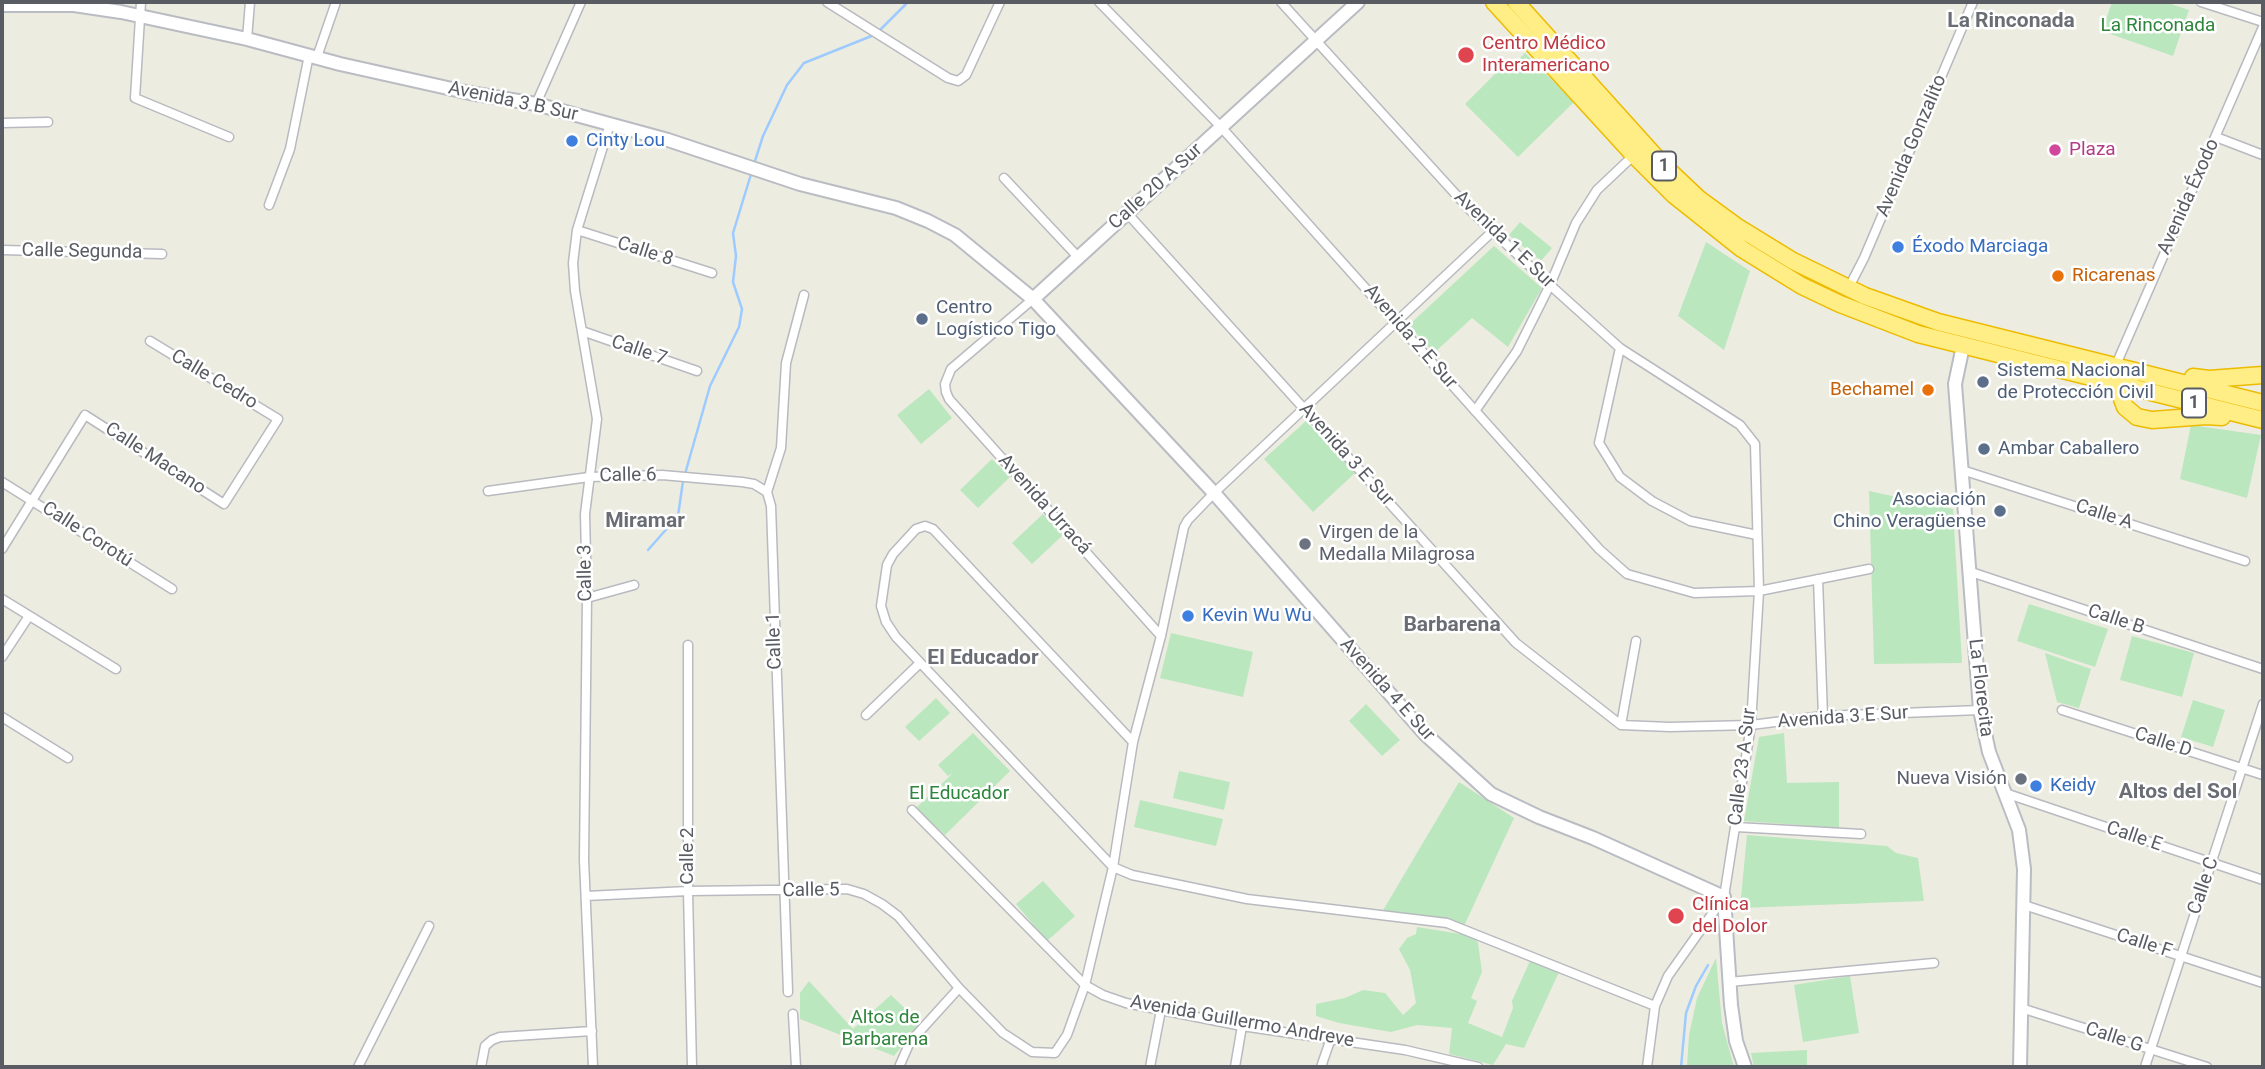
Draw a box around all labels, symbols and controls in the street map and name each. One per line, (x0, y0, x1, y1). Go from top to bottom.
district label: La Rinconada (1947, 9, 2075, 35)
park label: La Rinconada (2101, 15, 2215, 37)
place label: Centro Médico Interamericano (1482, 33, 1610, 77)
marker: Centro Médico Interamericano (1456, 45, 1476, 65)
street label: Avenida Gonzalito (1872, 72, 1952, 220)
street label: Avenida 3 B Sur (446, 77, 580, 127)
place label: Cinty Lou (586, 130, 665, 152)
marker: Cinty Lou (564, 133, 580, 149)
street label: Avenida Éxodo (2153, 136, 2225, 258)
street label: Calle 20 A Sur (1104, 139, 1208, 235)
place label: Plaza (2069, 139, 2116, 161)
marker: Plaza (2047, 142, 2063, 158)
road number: 1 (1652, 152, 1676, 181)
street label: Avenida 1 E Sur (1449, 186, 1559, 294)
street label: Calle 8 (614, 232, 676, 272)
place label: Éxodo Marciaga (1912, 236, 2048, 258)
marker: Éxodo Marciaga (1890, 239, 1906, 255)
street label: Calle Segunda (21, 240, 143, 264)
place label: Ricarenas (2072, 265, 2156, 287)
marker: Ricarenas (2050, 268, 2066, 284)
street label: Avenida 2 E Sur (1358, 280, 1462, 394)
place label: Centro Logístico Tigo (936, 297, 1056, 341)
marker: Centro Logístico Tigo (914, 311, 930, 327)
street label: Calle 7 (608, 331, 670, 371)
street label: Calle Cedro (167, 345, 261, 415)
place label: Sistema Nacional de Protección Civil (1997, 360, 2154, 404)
marker: Sistema Nacional de Protección Civil (1975, 374, 1991, 390)
place label: Bechamel (1830, 379, 1914, 401)
marker: Bechamel (1920, 382, 1936, 398)
road number: 1 (2182, 388, 2206, 418)
street label: Avenida 3 E Sur (1294, 399, 1398, 511)
street label: Calle Macano (100, 418, 210, 500)
place label: Ambar Caballero (1998, 438, 2139, 460)
marker: Ambar Caballero (1976, 441, 1992, 457)
street label: Avenida Urracá (993, 450, 1095, 560)
street label: Calle 6 (599, 464, 657, 488)
place label: Asociación Chino Veragüense (1833, 489, 1986, 533)
street label: Calle A (2072, 495, 2136, 535)
street label: Calle Corotú (37, 497, 137, 573)
marker: Asociación Chino Veragüense (1992, 503, 2008, 519)
district label: Miramar (605, 509, 685, 535)
place label: Virgen de la Medalla Milagrosa (1319, 522, 1475, 566)
marker: Virgen de la Medalla Milagrosa (1297, 536, 1313, 552)
street label: Calle 3 (574, 544, 598, 602)
street label: Calle B (2085, 600, 2147, 640)
place label: Kevin Wu Wu (1202, 605, 1312, 627)
marker: Kevin Wu Wu (1180, 608, 1196, 624)
street label: Calle 1 (763, 612, 787, 670)
district label: Barbarena (1403, 613, 1501, 639)
street label: Avenida 4 E Sur (1335, 634, 1439, 746)
street label: La Florecita (1963, 638, 1997, 738)
district label: El Educador (927, 646, 1039, 672)
street label: Avenida 3 E Sur (1777, 702, 1909, 734)
street label: Calle 23 A Sur (1724, 707, 1762, 827)
street label: Calle D (2131, 723, 2195, 763)
place label: Nueva Visión (1896, 768, 2007, 790)
marker: Nueva Visión (2013, 771, 2029, 787)
place label: Keidy (2050, 775, 2096, 797)
marker: Keidy (2028, 778, 2044, 794)
district label: Altos del Sol (2119, 780, 2237, 806)
park label: El Educador (909, 783, 1009, 805)
street label: Calle E (2103, 817, 2165, 857)
street label: Calle 2 (677, 827, 699, 885)
street label: Calle C (2184, 854, 2224, 918)
street label: Calle 5 (782, 879, 840, 903)
place label: Clínica del Dolor (1692, 894, 1767, 938)
marker: Clínica del Dolor (1666, 906, 1686, 926)
street label: Calle F (2113, 924, 2175, 964)
street label: Avenida Guillermo Andreve (1128, 991, 1356, 1053)
park label: Altos de Barbarena (842, 1007, 928, 1051)
street label: Calle G (2082, 1018, 2146, 1058)

